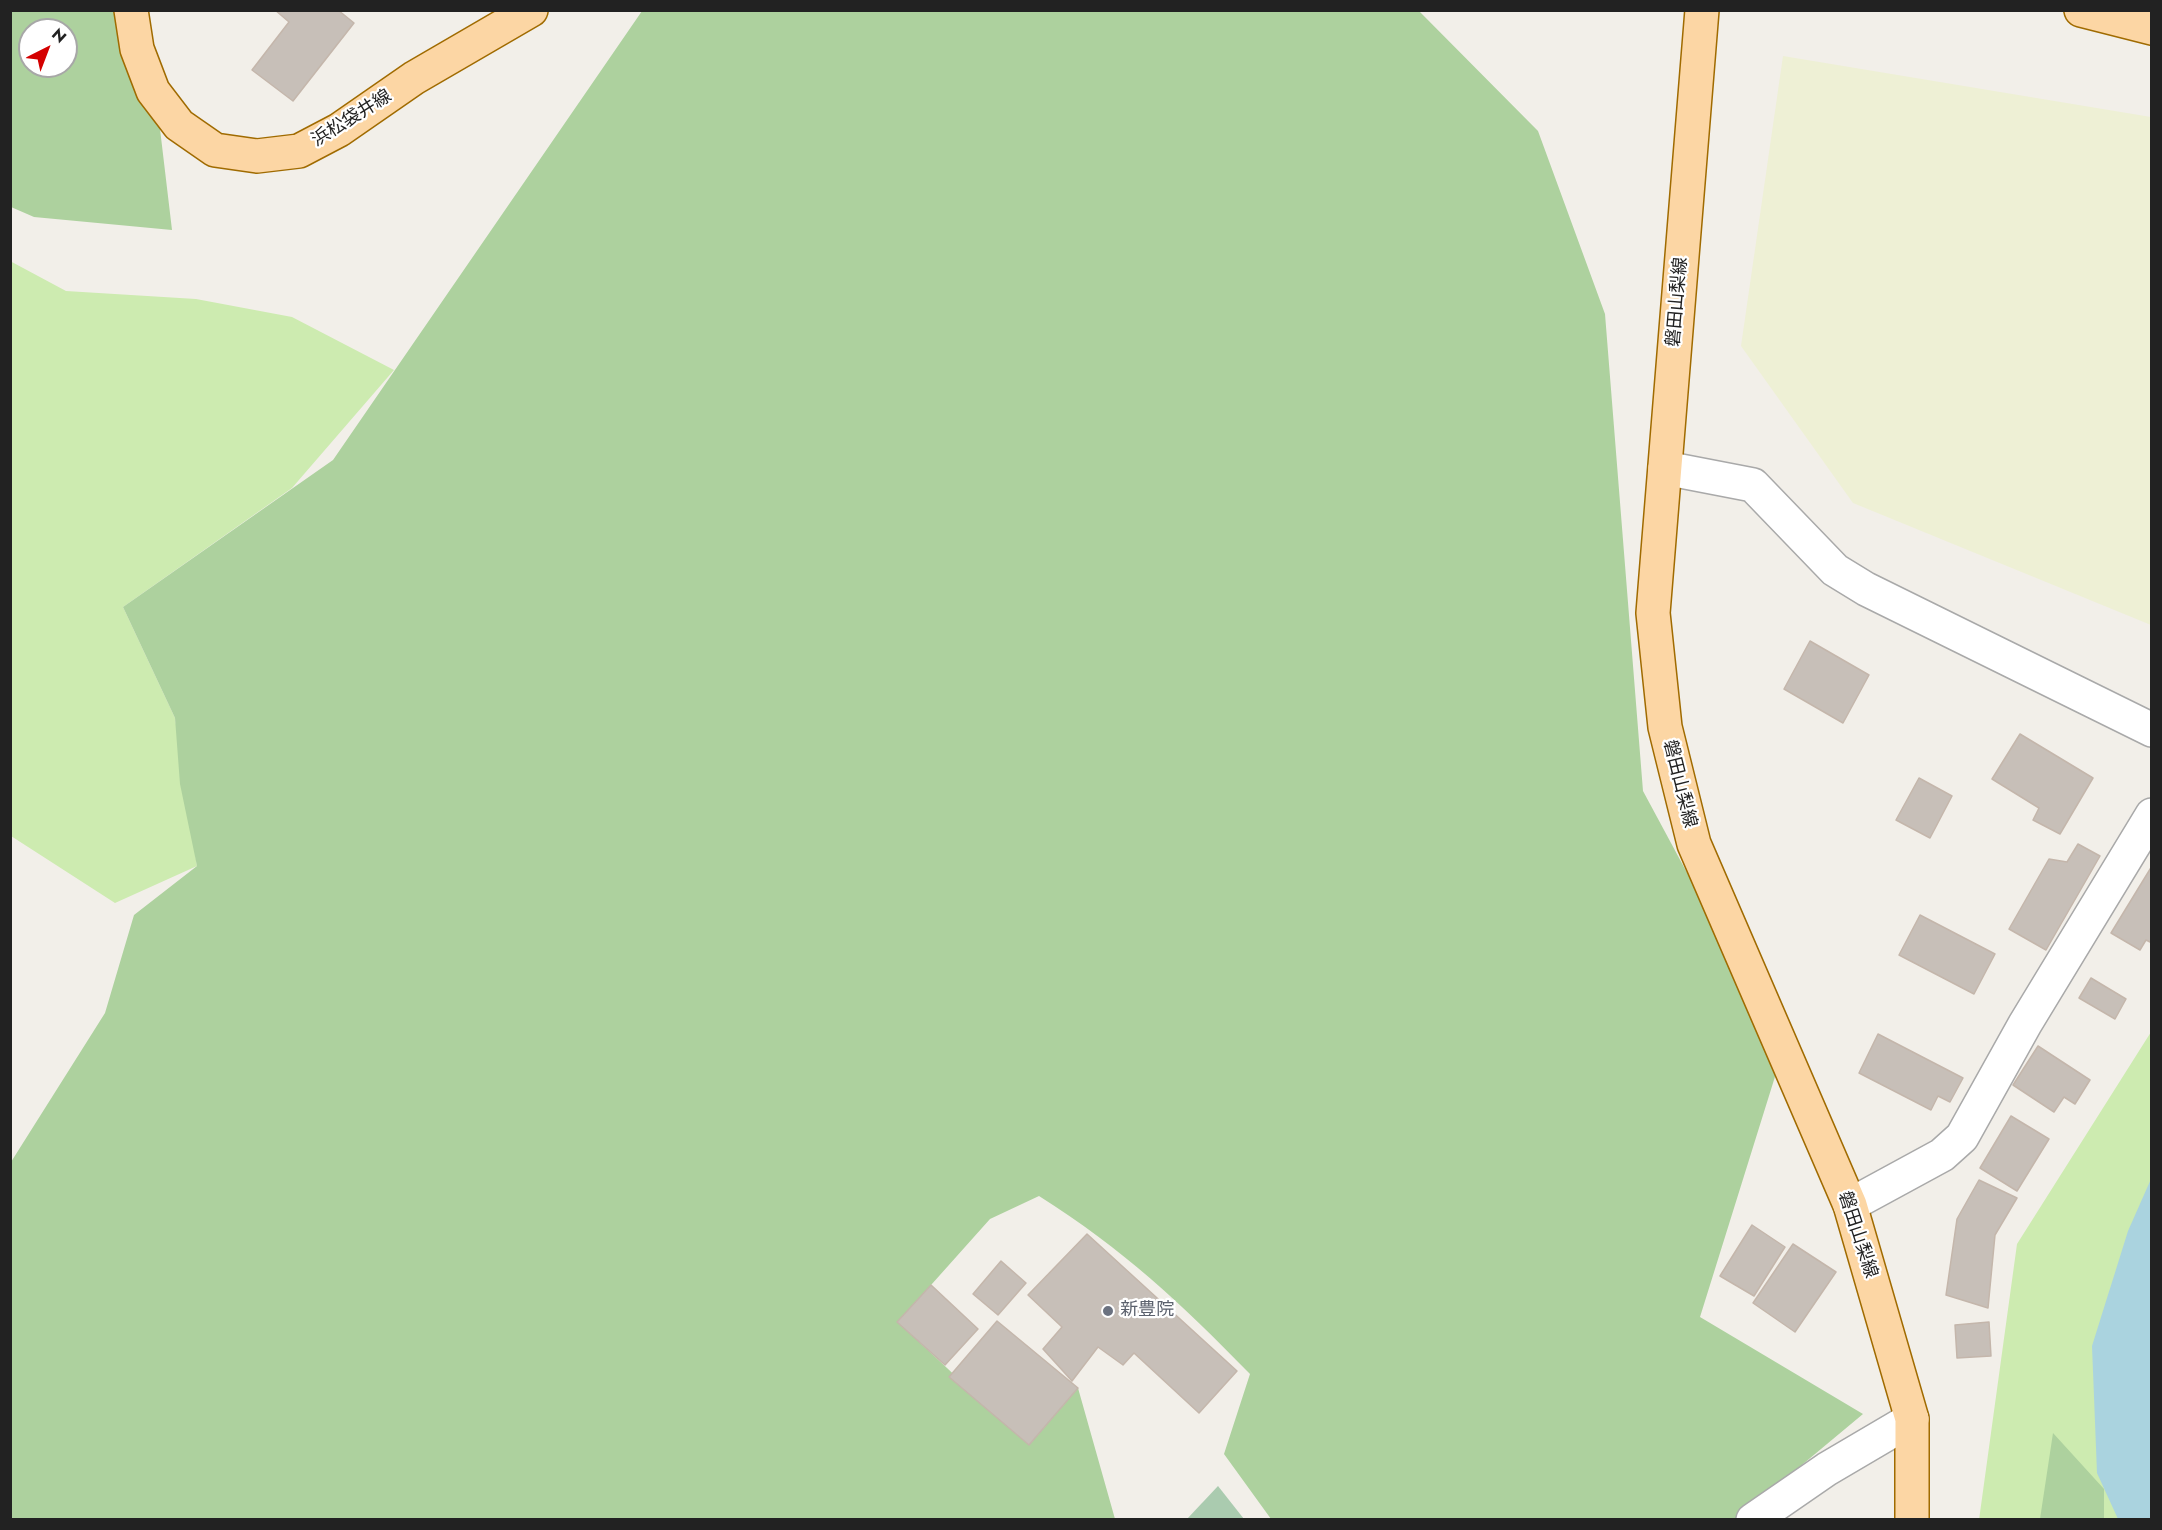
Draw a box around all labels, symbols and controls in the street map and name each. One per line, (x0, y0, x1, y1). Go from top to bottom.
north arrow (18, 18, 78, 78)
text: N (47, 23, 71, 49)
street label: 浜松袋井線 (308, 86, 396, 152)
street label: 磐田山梨線 (1663, 256, 1693, 348)
street label: 磐田山梨線 (1658, 738, 1700, 830)
street label: 磐田山梨線 (1833, 1189, 1881, 1281)
place label: 新豊院 (1120, 1300, 1174, 1322)
marker: 新豊院 (1101, 1304, 1115, 1318)

